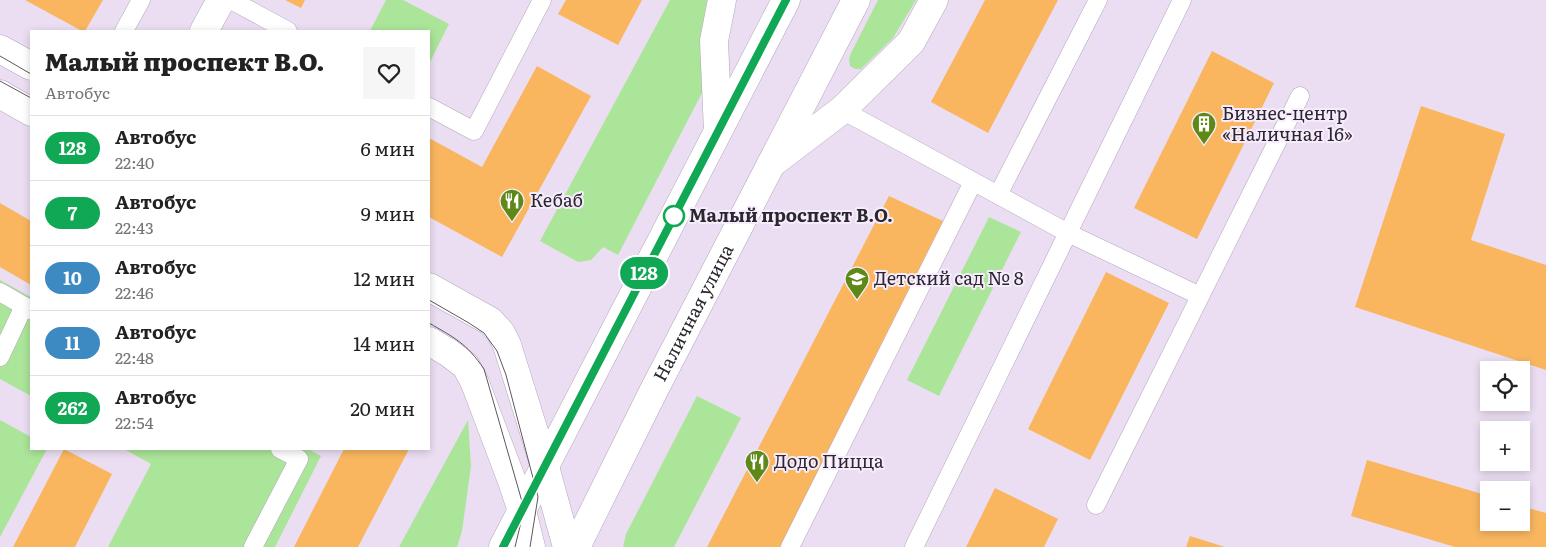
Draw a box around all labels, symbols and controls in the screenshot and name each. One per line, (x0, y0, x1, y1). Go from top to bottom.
text: Малый проспект В.О. (45, 43, 324, 78)
button: heart (363, 47, 415, 99)
text: Автобус (45, 80, 110, 104)
place label: Бизнес-центр «Наличная 16» (1222, 99, 1353, 147)
building icon: Бизнес-центр «Наличная 16» (1191, 111, 1217, 145)
text: Автобус (115, 122, 196, 150)
text: 128 (59, 134, 86, 161)
text: 6 мин (361, 134, 415, 162)
text: 22:40 (115, 150, 154, 174)
place label: Кебаб (530, 186, 583, 213)
text: Автобус (115, 187, 196, 215)
restaurant icon: Кебаб (499, 188, 525, 222)
text: 7 (68, 199, 77, 226)
text: 9 мин (361, 199, 415, 227)
place label: Малый проспект В.О. (689, 201, 893, 228)
marker: Малый проспект В.О. (663, 205, 685, 227)
text: 22:43 (115, 215, 154, 239)
street label: Наличная улица (646, 239, 740, 386)
text: Автобус (115, 252, 196, 280)
line badge: 128 (615, 257, 673, 289)
text: 128 (630, 259, 658, 286)
text: 10 (63, 264, 82, 291)
text: 12 мин (353, 264, 415, 292)
place label: Детский сад № 8 (874, 264, 1024, 291)
school or university icon: Детский сад № 8 (844, 266, 870, 300)
text: 22:46 (115, 280, 154, 304)
text: Автобус (115, 317, 196, 345)
text: 11 (65, 329, 80, 356)
text: 14 мин (353, 329, 415, 357)
text: 22:48 (115, 345, 154, 369)
map controls (1480, 361, 1530, 531)
button: locate (1480, 361, 1530, 411)
text: Автобус (115, 382, 196, 410)
text: 262 (58, 394, 87, 421)
text: 20 мин (350, 394, 415, 422)
text: 22:54 (115, 410, 154, 434)
button: + (1480, 421, 1530, 471)
place label: Додо Пицца (774, 447, 884, 474)
restaurant icon: Додо Пицца (744, 449, 770, 483)
button: − (1480, 481, 1530, 531)

